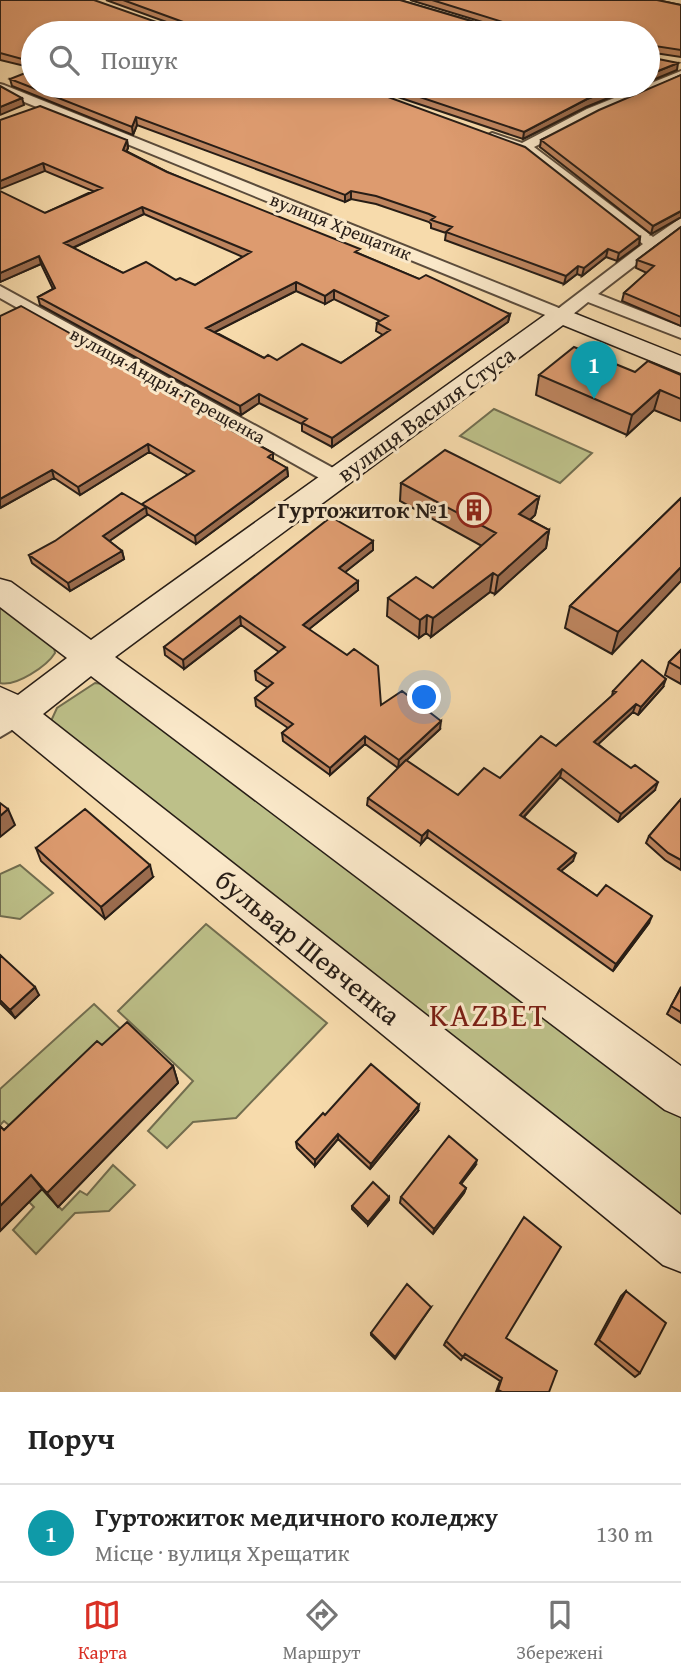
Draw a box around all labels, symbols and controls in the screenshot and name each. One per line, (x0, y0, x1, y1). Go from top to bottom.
search box (21, 21, 660, 98)
text: Пошук (101, 40, 178, 79)
icon: search (45, 41, 83, 79)
street label: вулиця Хрещатик (266, 185, 416, 267)
street label: вулиця Андрія Терещенка (65, 319, 271, 451)
street label: вулиця Василя Стуса (330, 338, 522, 489)
pin: 1 (571, 341, 617, 399)
building icon: Гуртожиток №1 (455, 491, 493, 529)
place label: Гуртожиток №1 (277, 493, 449, 526)
your location (407, 680, 441, 714)
street label: бульвар Шевченка (207, 859, 410, 1035)
district label: KAZBET (429, 991, 549, 1038)
text: Поруч (28, 1416, 115, 1460)
text: Гуртожиток медичного коледжу (95, 1497, 498, 1536)
text: 1 (45, 1517, 57, 1550)
text: 130 m (596, 1517, 653, 1550)
text: Місце · вулиця Хрещатик (95, 1536, 350, 1569)
tab: Карта (78, 1596, 127, 1666)
tab: Маршрут (283, 1596, 361, 1666)
tab: Збережені (516, 1596, 603, 1666)

